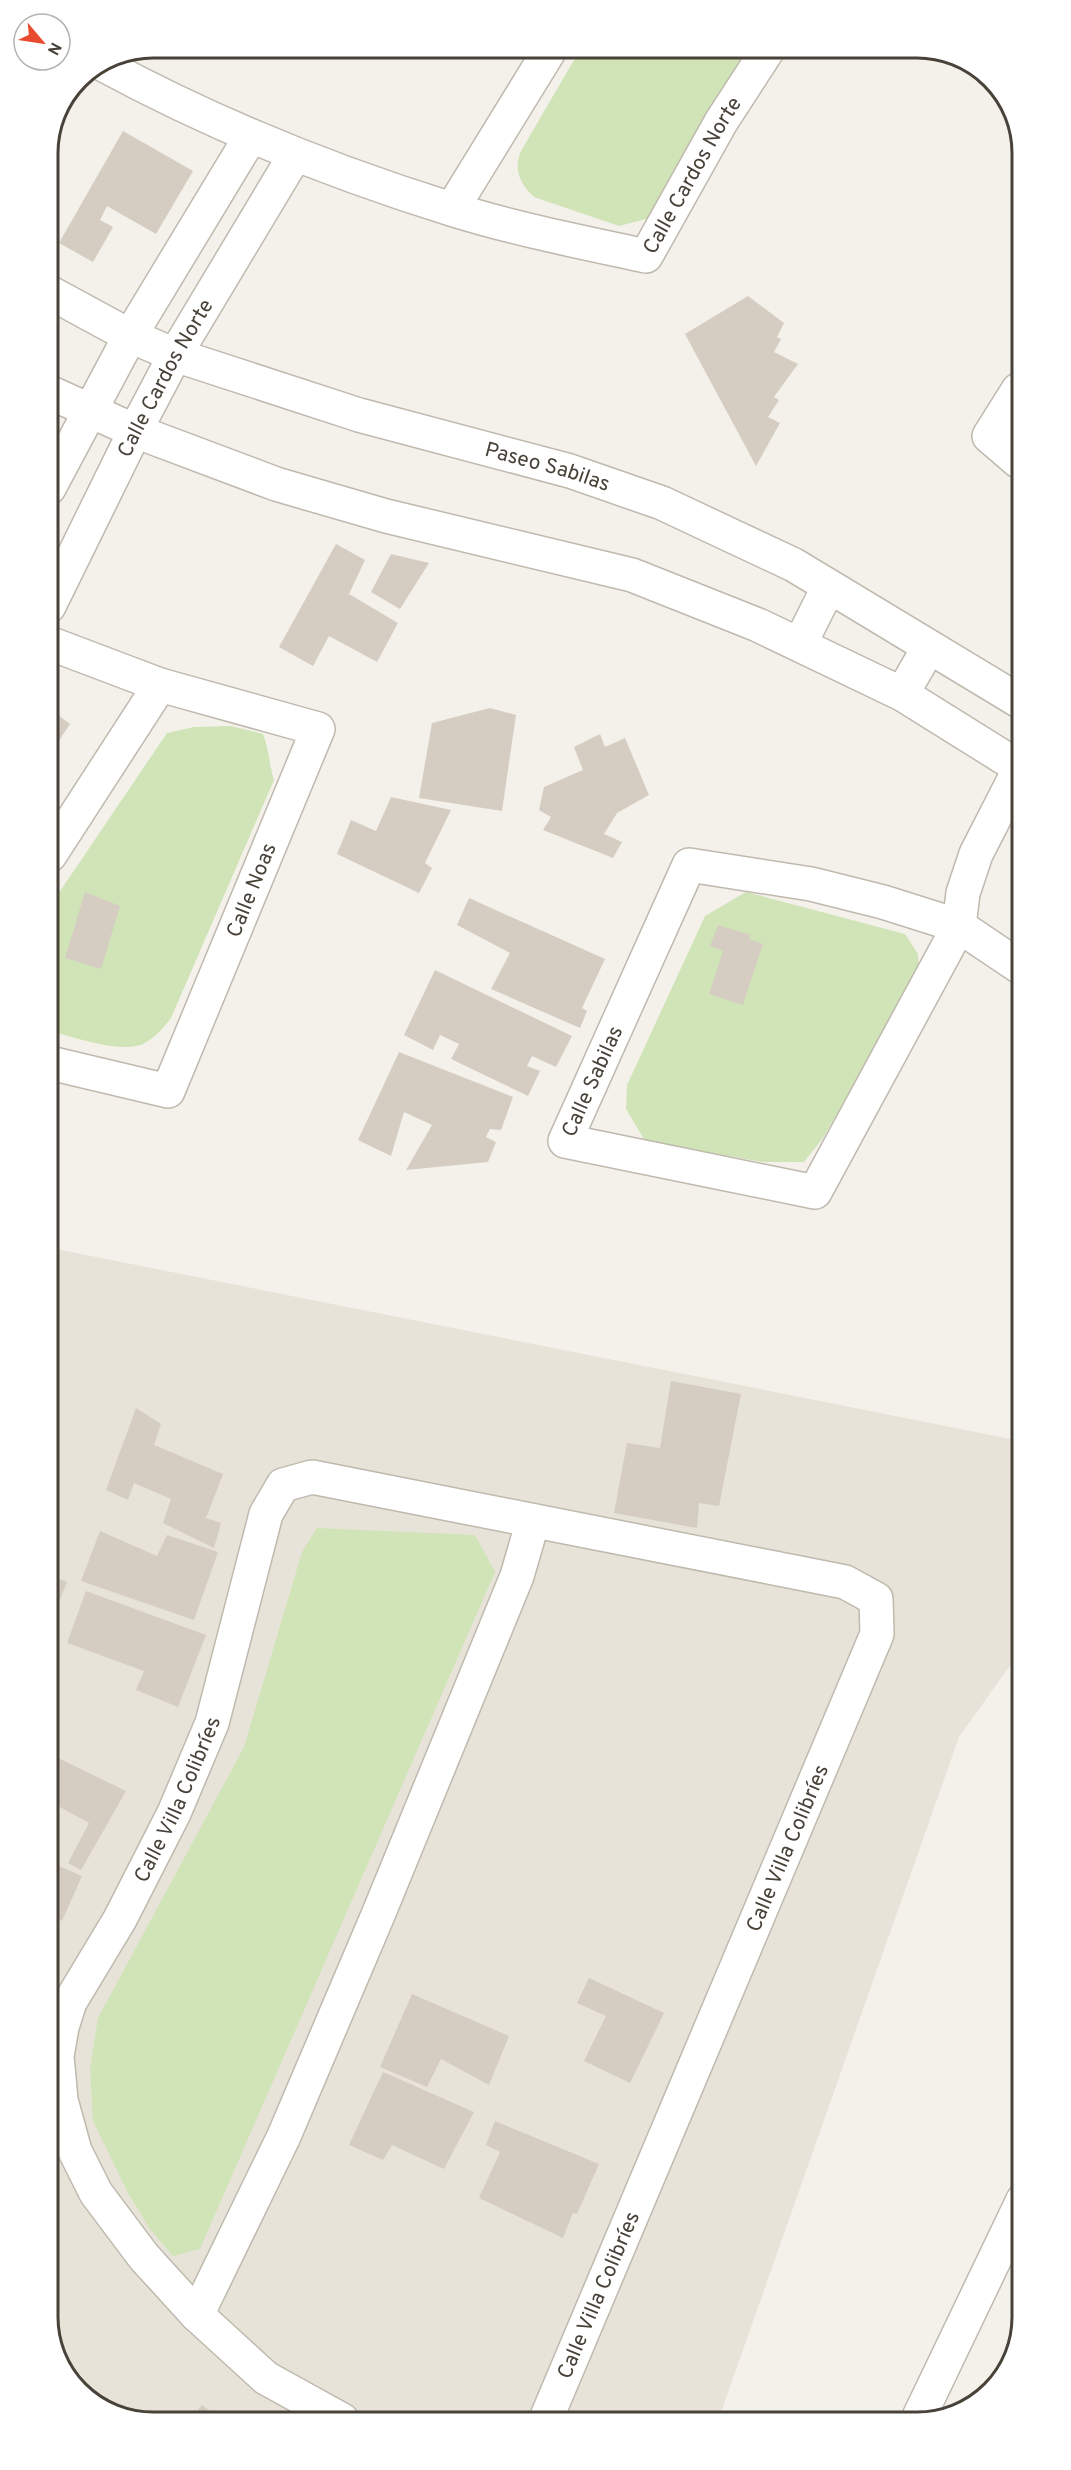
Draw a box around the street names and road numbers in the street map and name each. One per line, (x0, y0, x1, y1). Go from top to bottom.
street label: Calle Cardos Norte (638, 92, 749, 259)
street label: Calle Cardos Norte (112, 294, 221, 462)
street label: Paseo Sabilas (482, 437, 613, 499)
street label: Calle Noas (221, 839, 284, 942)
street label: Calle Sabilas (557, 1022, 630, 1142)
street label: Calle Villa Colibríes (129, 1714, 228, 1888)
street label: Calle Villa Colibríes (741, 1761, 836, 1936)
street label: Calle Villa Colibríes (552, 2208, 647, 2383)

